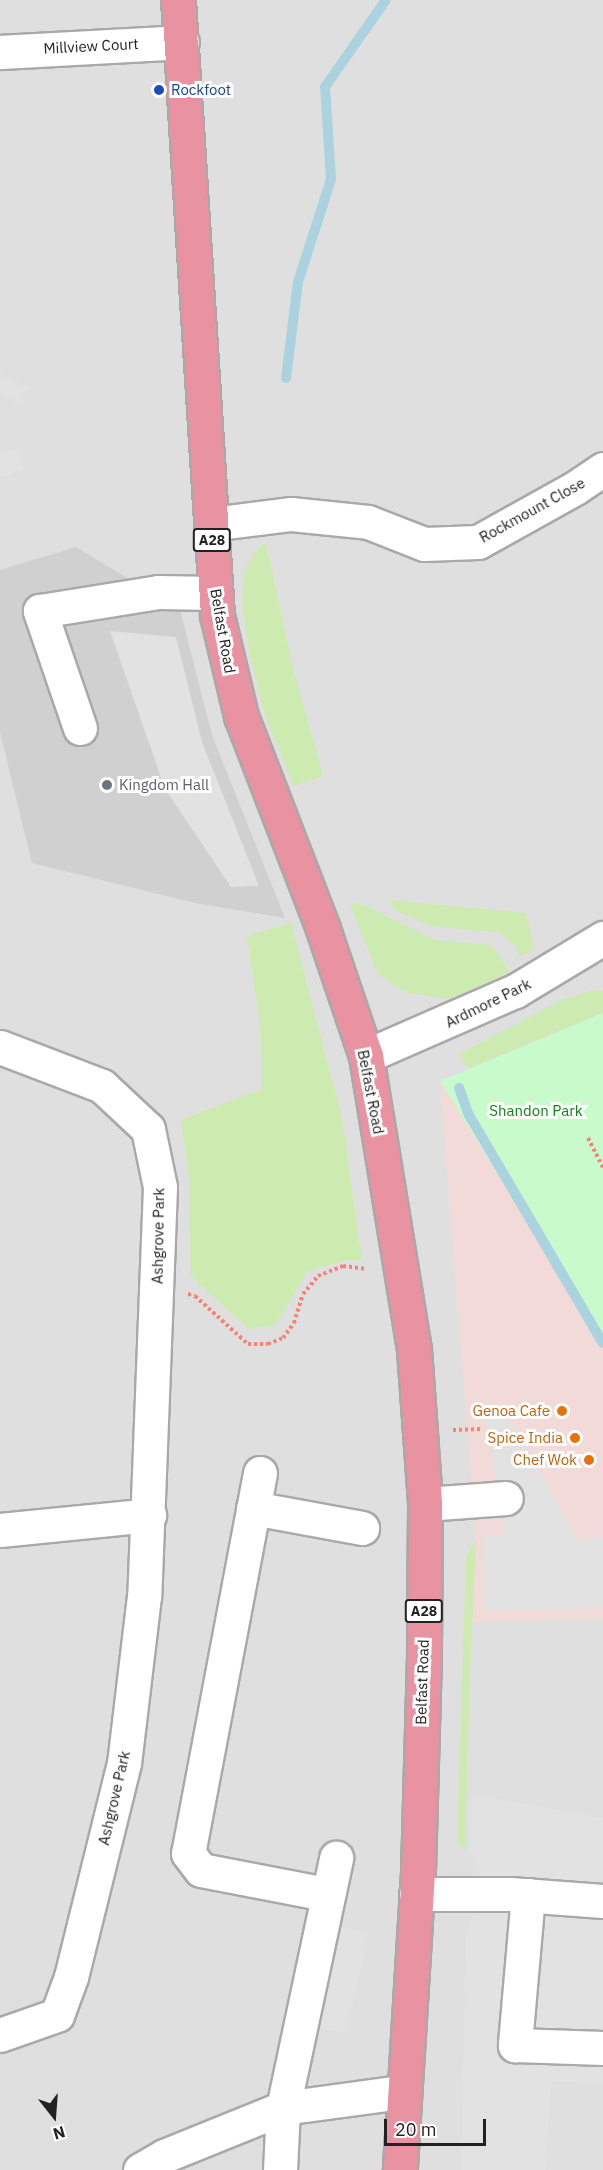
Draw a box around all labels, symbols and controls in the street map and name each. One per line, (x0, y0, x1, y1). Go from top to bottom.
street label: Millview Court (43, 35, 139, 57)
place label: Rockfoot (171, 81, 231, 99)
marker: Rockfoot (152, 83, 166, 97)
street label: Rockmount Close (476, 474, 588, 546)
road number: A28 (192, 529, 232, 551)
street label: Belfast Road (207, 587, 239, 675)
place label: Kingdom Hall (119, 776, 209, 794)
marker: Kingdom Hall (100, 778, 114, 792)
street label: Ardmore Park (442, 975, 534, 1031)
street label: Belfast Road (354, 1048, 388, 1136)
park label: Shandon Park (489, 1102, 583, 1120)
street label: Ashgrove Park (148, 1188, 168, 1284)
place label: Genoa Cafe (473, 1402, 550, 1420)
marker: Genoa Cafe (555, 1404, 569, 1418)
place label: Spice India (488, 1429, 563, 1447)
marker: Spice India (568, 1431, 582, 1445)
place label: Chef Wok (513, 1451, 577, 1469)
marker: Chef Wok (582, 1453, 596, 1467)
road number: A28 (404, 1600, 444, 1622)
street label: Belfast Road (412, 1639, 432, 1725)
street label: Ashgrove Park (94, 1749, 134, 1847)
north arrow (24, 2086, 84, 2146)
scale bar (387, 2107, 489, 2145)
text: 20 m (395, 2118, 437, 2141)
text: N (51, 2122, 68, 2144)

